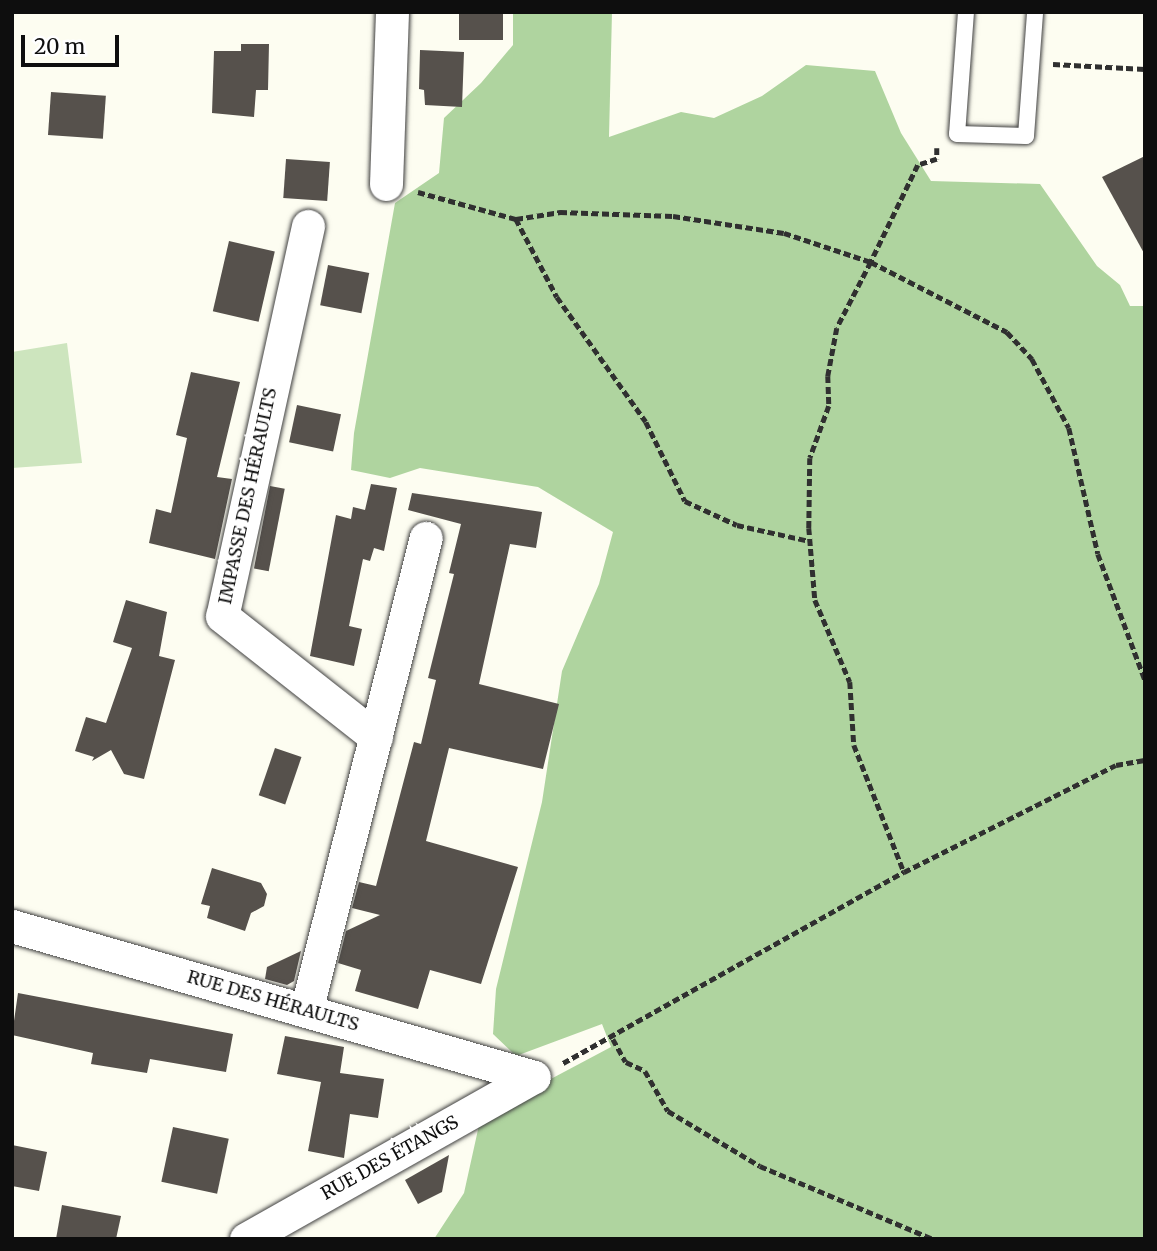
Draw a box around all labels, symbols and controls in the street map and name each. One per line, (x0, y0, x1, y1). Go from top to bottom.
scale bar (24, 21, 122, 65)
text: 20 m (34, 33, 85, 60)
street label: IMPASSE DES HÉRAULTS (214, 386, 282, 606)
street label: RUE DES HÉRAULTS (185, 966, 361, 1036)
street label: RUE DES ÉTANGS (318, 1111, 462, 1205)

